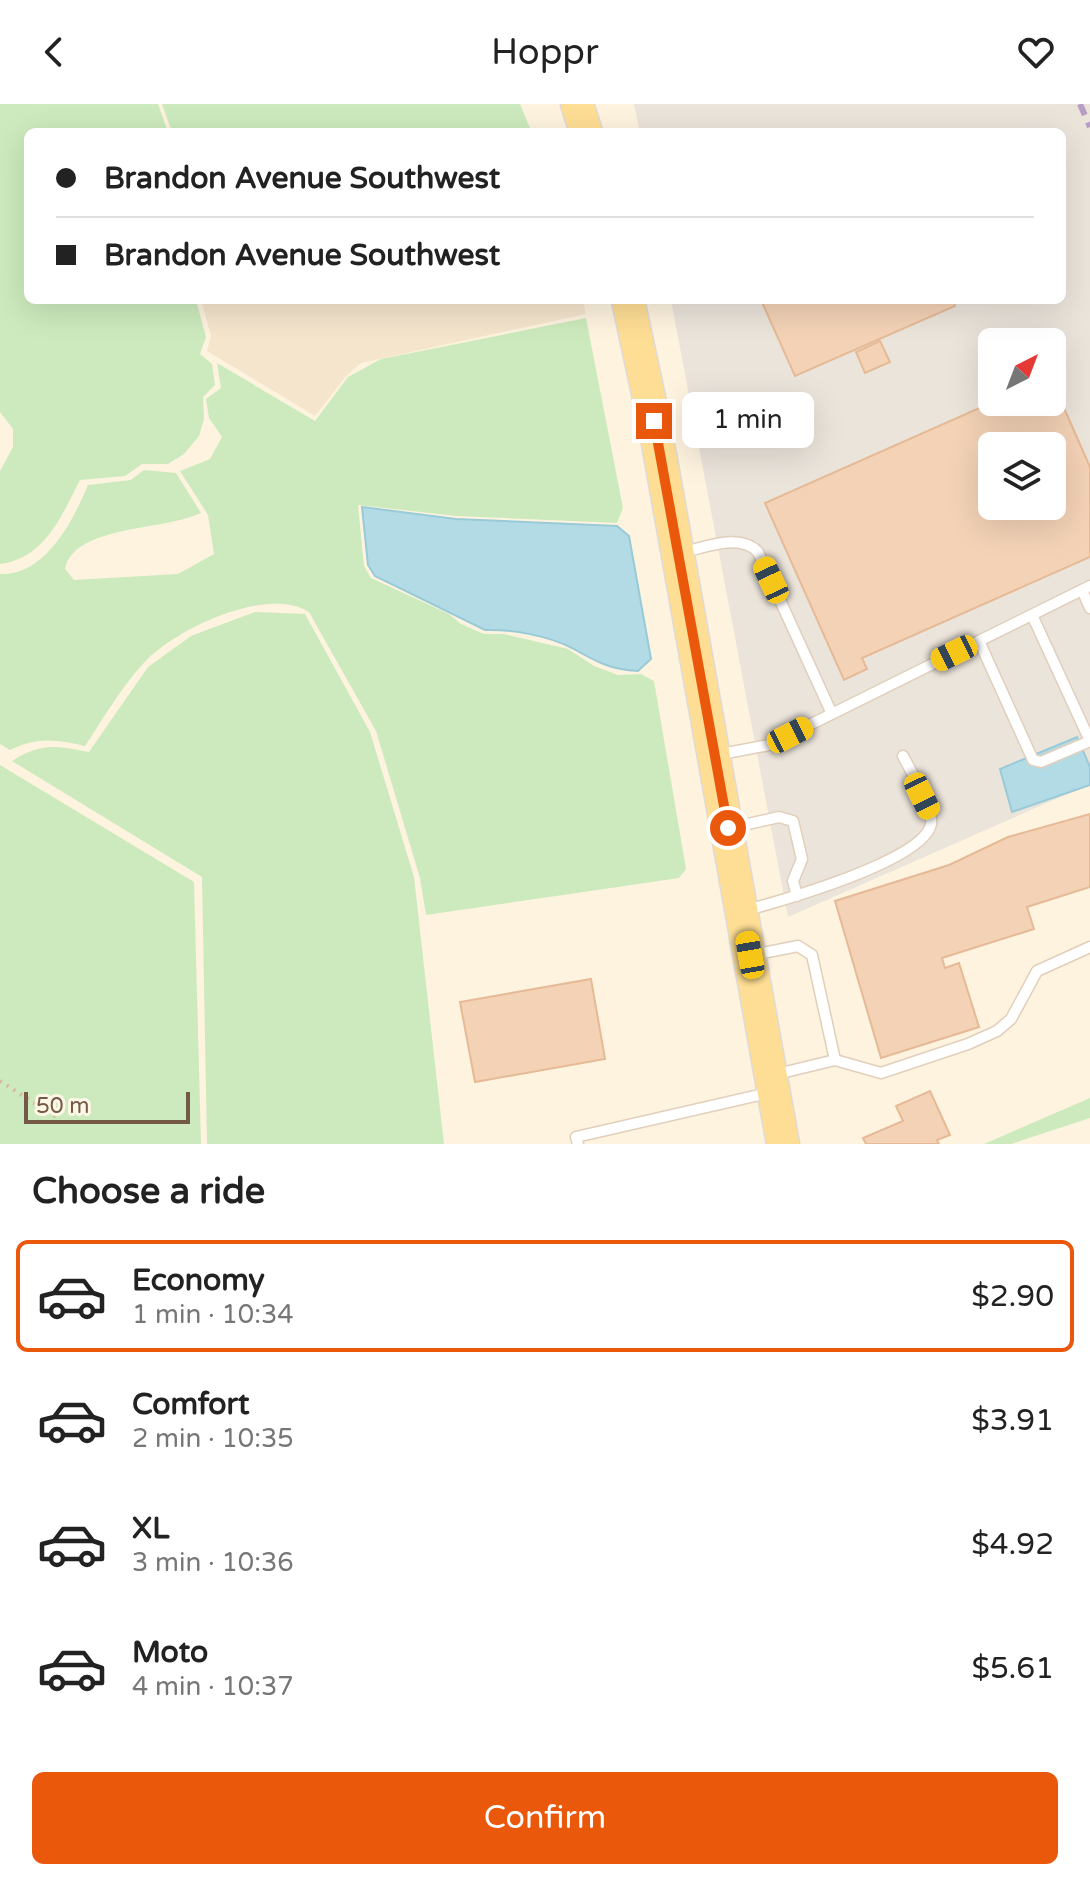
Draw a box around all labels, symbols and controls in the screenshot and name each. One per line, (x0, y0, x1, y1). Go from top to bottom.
icon: back (32, 30, 76, 74)
icon: heart (1014, 30, 1058, 74)
text: Hoppr (491, 31, 599, 74)
text: Brandon Avenue Southwest (104, 160, 500, 197)
text: Brandon Avenue Southwest (104, 237, 500, 274)
north arrow (978, 328, 1066, 416)
map controls (978, 328, 1066, 520)
callout: 1 min (682, 393, 814, 449)
route end (636, 403, 672, 439)
text: 1 min (713, 404, 783, 435)
button: layers (978, 432, 1066, 520)
car (750, 553, 792, 607)
car (927, 632, 981, 674)
car (763, 713, 817, 757)
car (901, 769, 943, 823)
route start (710, 810, 746, 846)
car (734, 929, 766, 981)
scale bar (24, 1088, 190, 1124)
text: 50 m (36, 1093, 90, 1119)
text: Choose a ride (32, 1170, 265, 1213)
icon: car (36, 1260, 108, 1332)
text: Economy (132, 1262, 265, 1299)
text: $2.90 (971, 1278, 1054, 1315)
text: 1 min · 10:34 (132, 1299, 294, 1330)
icon: car (36, 1384, 108, 1456)
text: Comfort (132, 1386, 250, 1423)
text: $3.91 (971, 1402, 1054, 1439)
text: 2 min · 10:35 (132, 1423, 294, 1454)
icon: car (36, 1508, 108, 1580)
text: XL (132, 1510, 169, 1547)
text: $4.92 (971, 1526, 1054, 1563)
text: 3 min · 10:36 (132, 1547, 294, 1578)
icon: car (36, 1632, 108, 1704)
text: Moto (132, 1634, 208, 1671)
text: $5.61 (972, 1650, 1054, 1687)
text: 4 min · 10:37 (132, 1671, 294, 1702)
button: Confirm (32, 1772, 1058, 1864)

